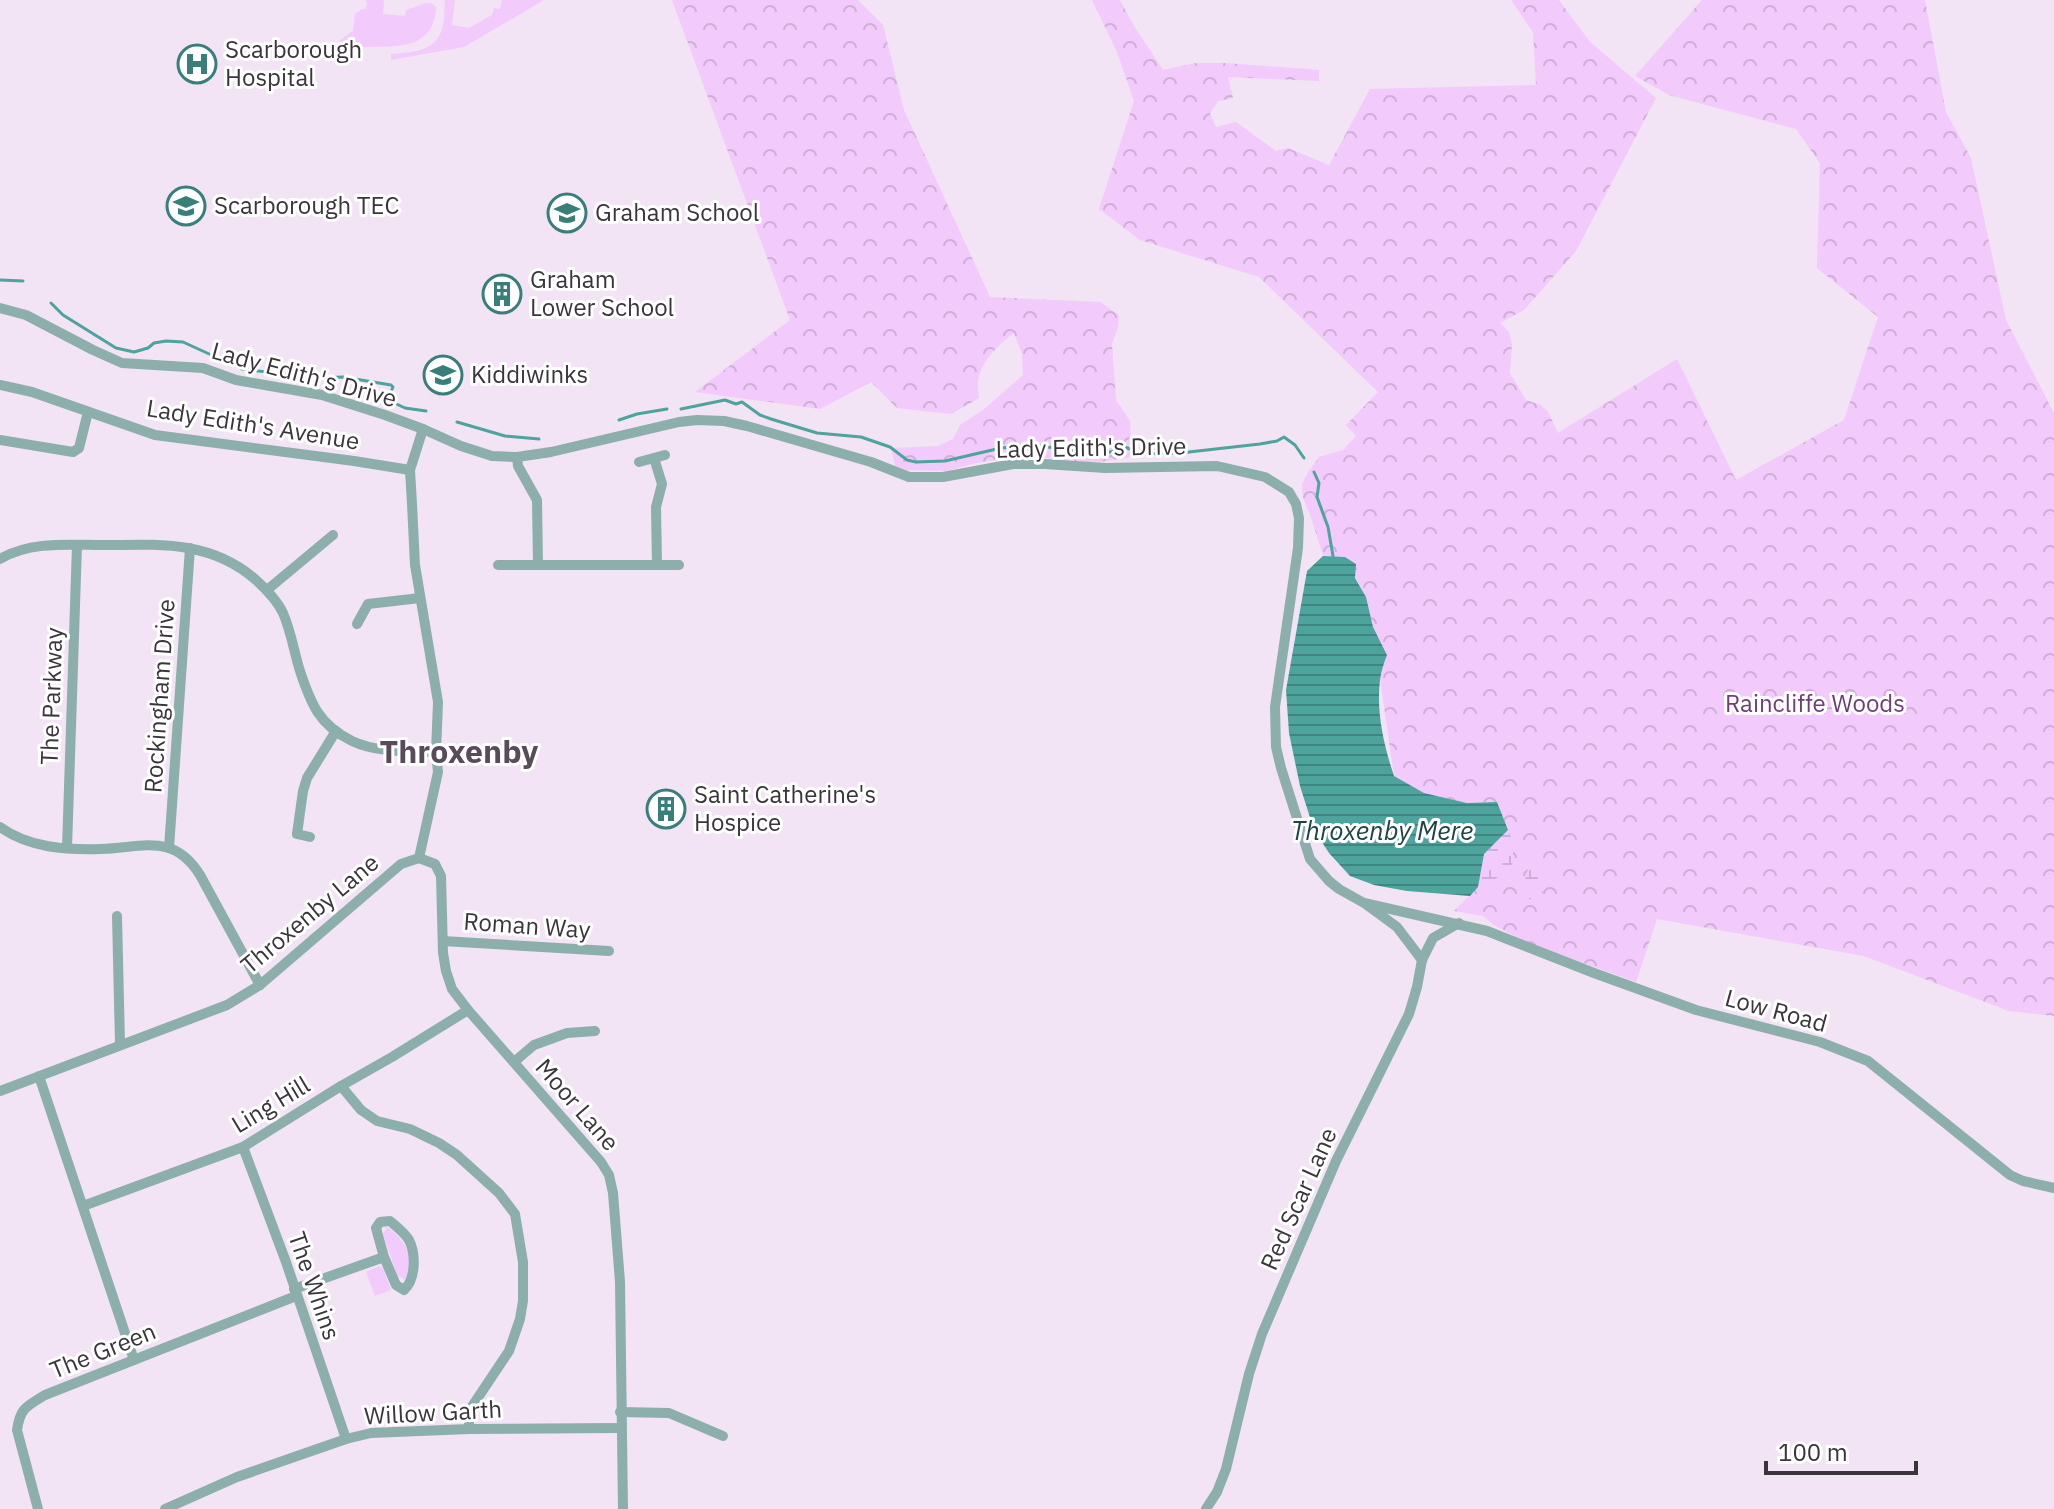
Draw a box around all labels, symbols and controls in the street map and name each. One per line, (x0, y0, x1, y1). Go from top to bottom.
place label: Scarborough Hospital (225, 33, 362, 93)
hospital icon: Scarborough Hospital (176, 43, 218, 85)
school or university icon: Scarborough TEC (165, 185, 207, 227)
place label: Scarborough TEC (214, 189, 399, 221)
school or university icon: Graham School (546, 192, 588, 234)
place label: Graham School (595, 196, 759, 228)
place label: Graham Lower School (530, 263, 674, 323)
building icon: Graham Lower School (481, 273, 523, 315)
street label: Lady Edith's Drive (208, 334, 400, 414)
school or university icon: Kiddiwinks (422, 354, 464, 396)
place label: Kiddiwinks (471, 358, 588, 390)
street label: Lady Edith's Avenue (144, 391, 362, 457)
street label: Lady Edith's Drive (995, 429, 1187, 465)
street label: Rockingham Drive (136, 598, 182, 794)
street label: The Parkway (33, 627, 69, 765)
park label: Raincliffe Woods (1725, 687, 1905, 719)
district label: Throxenby (380, 730, 538, 772)
place label: Saint Catherine's Hospice (694, 778, 876, 838)
building icon: Saint Catherine's Hospice (645, 788, 687, 830)
water label: Throxenby Mere (1291, 813, 1473, 847)
street label: Throxenby Lane (234, 846, 385, 980)
street label: Roman Way (462, 905, 592, 945)
street label: Low Road (1722, 981, 1831, 1039)
street label: Moor Lane (529, 1051, 627, 1157)
street label: Ling Hill (225, 1068, 316, 1140)
street label: Red Scar Lane (1252, 1122, 1344, 1275)
street label: The Whins (281, 1227, 348, 1344)
street label: The Green (45, 1314, 160, 1386)
street label: Willow Garth (363, 1392, 503, 1432)
scale bar (1766, 1425, 1916, 1475)
text: 100 m (1778, 1436, 1848, 1468)

